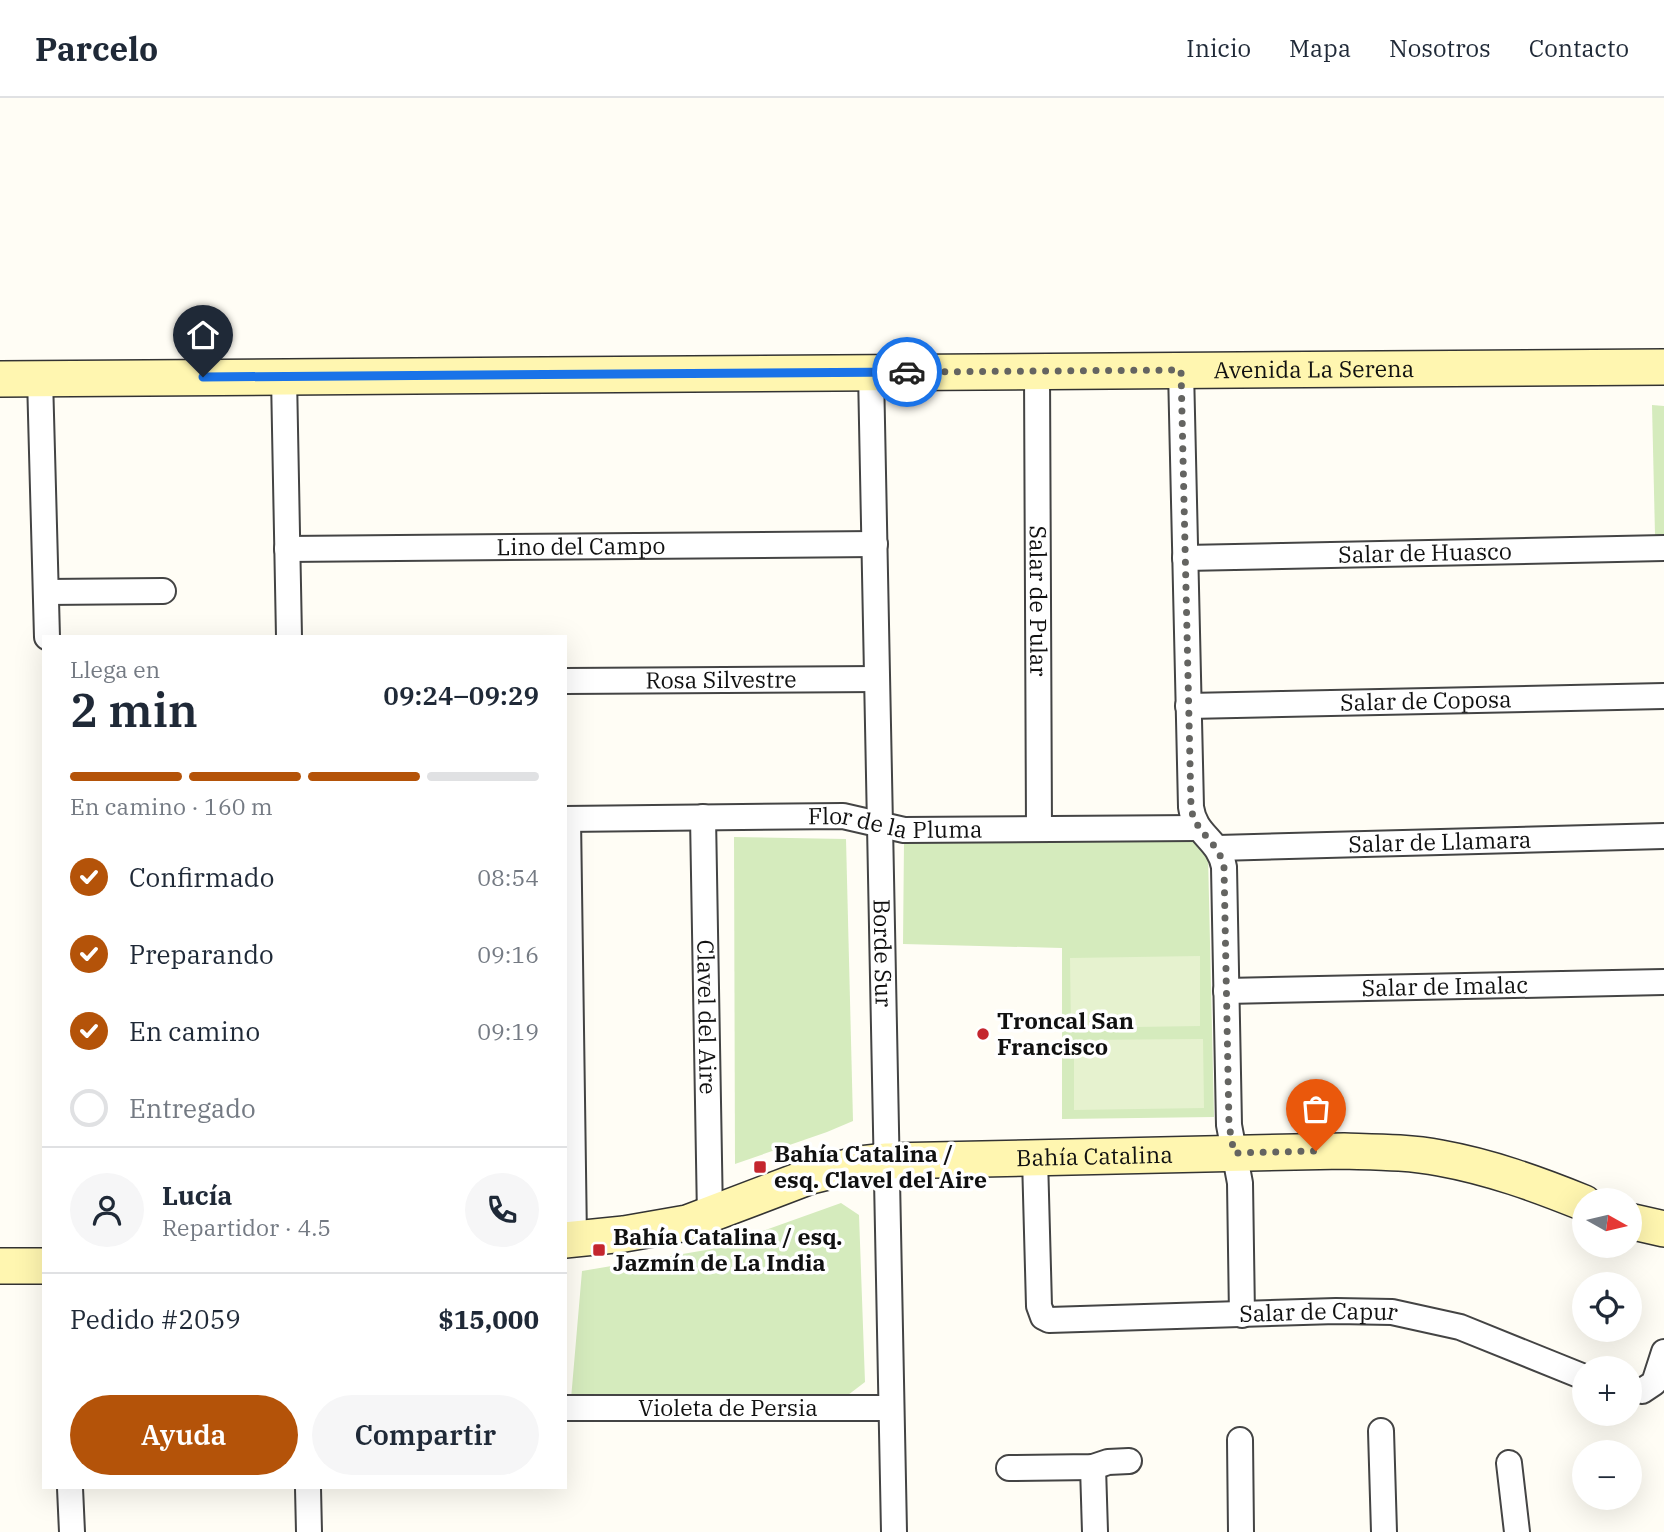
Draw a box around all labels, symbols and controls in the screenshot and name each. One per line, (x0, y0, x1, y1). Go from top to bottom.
text: Parcelo (35, 27, 158, 70)
text: Inicio (1186, 32, 1251, 64)
text: Mapa (1289, 32, 1351, 64)
text: Nosotros (1389, 32, 1491, 64)
text: Contacto (1529, 32, 1629, 64)
pin (173, 305, 233, 377)
icon: home (184, 316, 222, 354)
courier (872, 337, 942, 407)
icon: car (888, 353, 926, 391)
street label: Avenida La Serena (1214, 353, 1414, 384)
street label: Salar de Pular (1024, 525, 1054, 677)
street label: Lino del Campo (496, 530, 666, 561)
street label: Salar de Huasco (1338, 535, 1512, 569)
text: Llega en (70, 654, 160, 684)
street label: Rosa Silvestre (645, 664, 797, 694)
text: 09:24–09:29 (383, 678, 539, 712)
text: 2 min (70, 680, 198, 740)
street label: Salar de Coposa (1340, 683, 1512, 717)
text: En camino · 160 m (70, 791, 273, 821)
street label: Flor de la Pluma (808, 800, 983, 844)
street label: Salar de Llamara (1348, 824, 1532, 858)
icon: check (70, 858, 108, 896)
text: Confirmado (129, 860, 274, 894)
text: 08:54 (477, 862, 539, 892)
street label: Borde Sur (867, 898, 900, 1007)
icon: check (70, 935, 108, 973)
text: Preparando (129, 937, 274, 971)
text: 09:16 (477, 939, 539, 969)
street label: Clavel del Aire (691, 939, 724, 1095)
street label: Salar de Imalac (1361, 969, 1529, 1002)
place label: Troncal San Francisco (997, 1005, 1134, 1061)
icon: check (70, 1012, 108, 1050)
text: En camino (129, 1014, 260, 1048)
text: 09:19 (477, 1016, 539, 1046)
marker: Troncal San Francisco (975, 1026, 991, 1042)
pin (1286, 1079, 1346, 1151)
icon: bag (1297, 1090, 1335, 1128)
text: Entregado (129, 1091, 256, 1125)
place label: Bahía Catalina / esq. Clavel del Aire (774, 1138, 987, 1194)
street label: Bahía Catalina (1016, 1139, 1173, 1172)
marker: Bahía Catalina / esq. Clavel del Aire (752, 1159, 768, 1175)
button: person (70, 1173, 144, 1247)
button: phone (465, 1173, 539, 1247)
text: Lucía (162, 1178, 232, 1212)
north arrow (1572, 1188, 1642, 1258)
map controls (1572, 1188, 1642, 1510)
text: Repartidor · 4.5 (162, 1212, 331, 1242)
place label: Bahía Catalina / esq. Jazmín de La India (613, 1221, 843, 1277)
marker: Bahía Catalina / esq. Jazmín de La India (591, 1242, 607, 1258)
button: locate (1572, 1272, 1642, 1342)
street label: Salar de Capur (1239, 1295, 1401, 1328)
text: Pedido #2059 (70, 1302, 241, 1336)
text: $15,000 (438, 1302, 539, 1336)
button: + (1572, 1356, 1642, 1426)
street label: Violeta de Persia (638, 1392, 818, 1422)
button: Ayuda (70, 1395, 298, 1475)
button: Compartir (312, 1395, 539, 1475)
button: − (1572, 1440, 1642, 1510)

